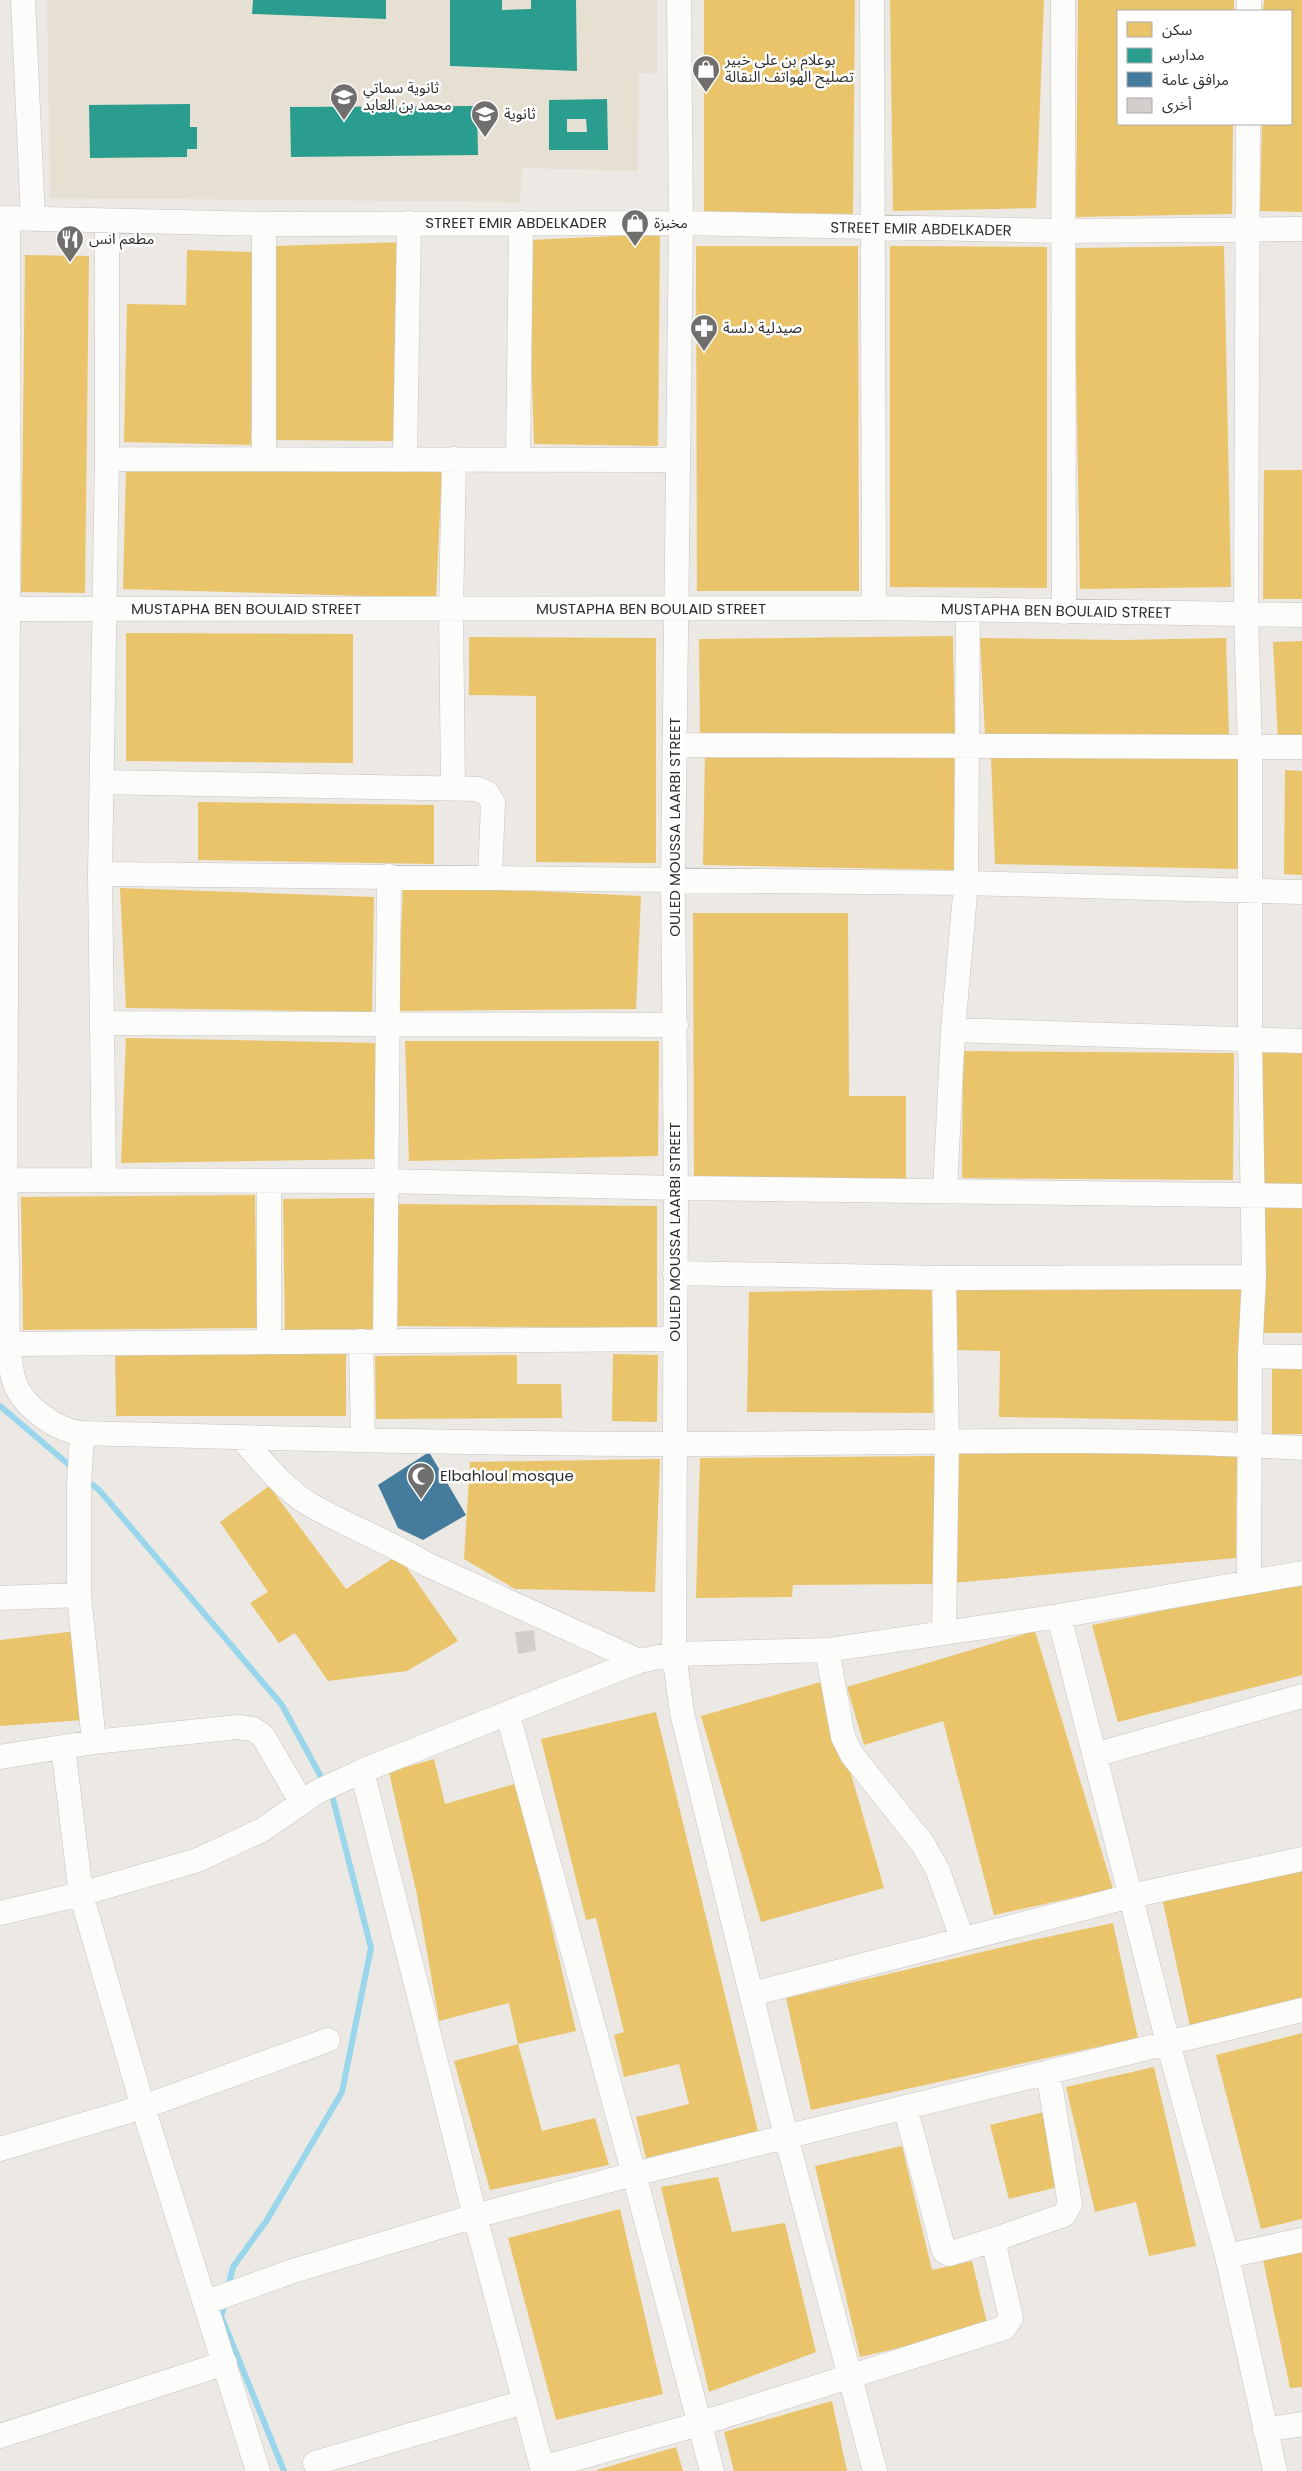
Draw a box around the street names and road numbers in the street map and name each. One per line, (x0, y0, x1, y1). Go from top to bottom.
street label: STREET EMIR ABDELKADER (425, 212, 607, 233)
street label: STREET EMIR ABDELKADER (830, 216, 1012, 241)
street label: MUSTAPHA BEN BOULAID STREET (131, 598, 361, 619)
street label: MUSTAPHA BEN BOULAID STREET (536, 598, 766, 619)
street label: MUSTAPHA BEN BOULAID STREET (941, 598, 1171, 623)
street label: OULED MOUSSA LAARBI STREET (664, 717, 685, 937)
street label: OULED MOUSSA LAARBI STREET (664, 1122, 685, 1342)

